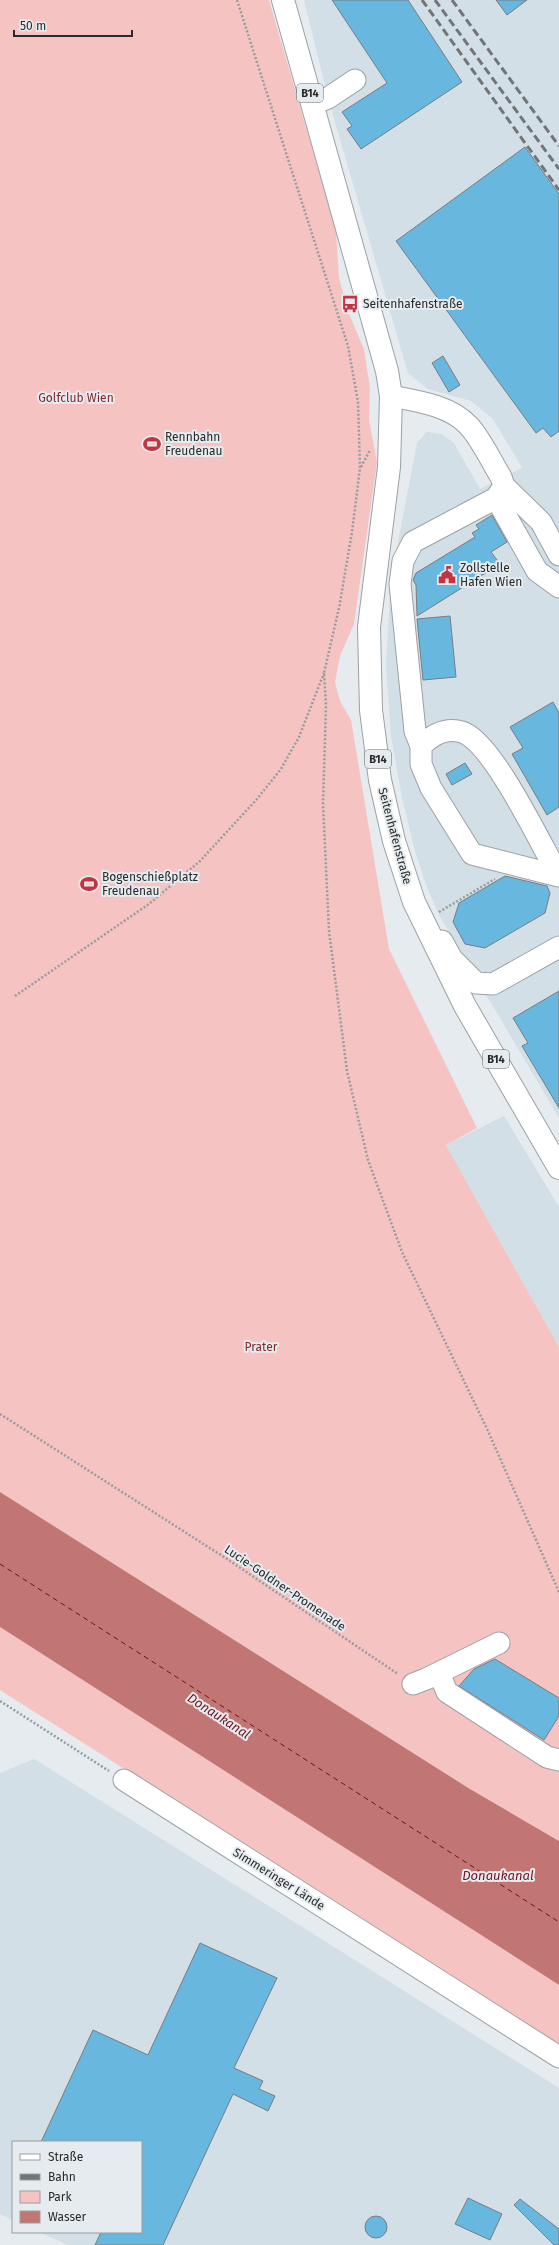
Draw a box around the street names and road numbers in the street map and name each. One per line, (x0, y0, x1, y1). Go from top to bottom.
road number: B14 (297, 84, 323, 102)
road number: B14 (365, 750, 391, 768)
street label: Seitenhafenstraße (375, 786, 415, 886)
road number: B14 (483, 1050, 509, 1068)
street label: Lucie-Goldner-Promenade (222, 1542, 348, 1634)
street label: Simmeringer Lände (231, 1845, 327, 1913)

